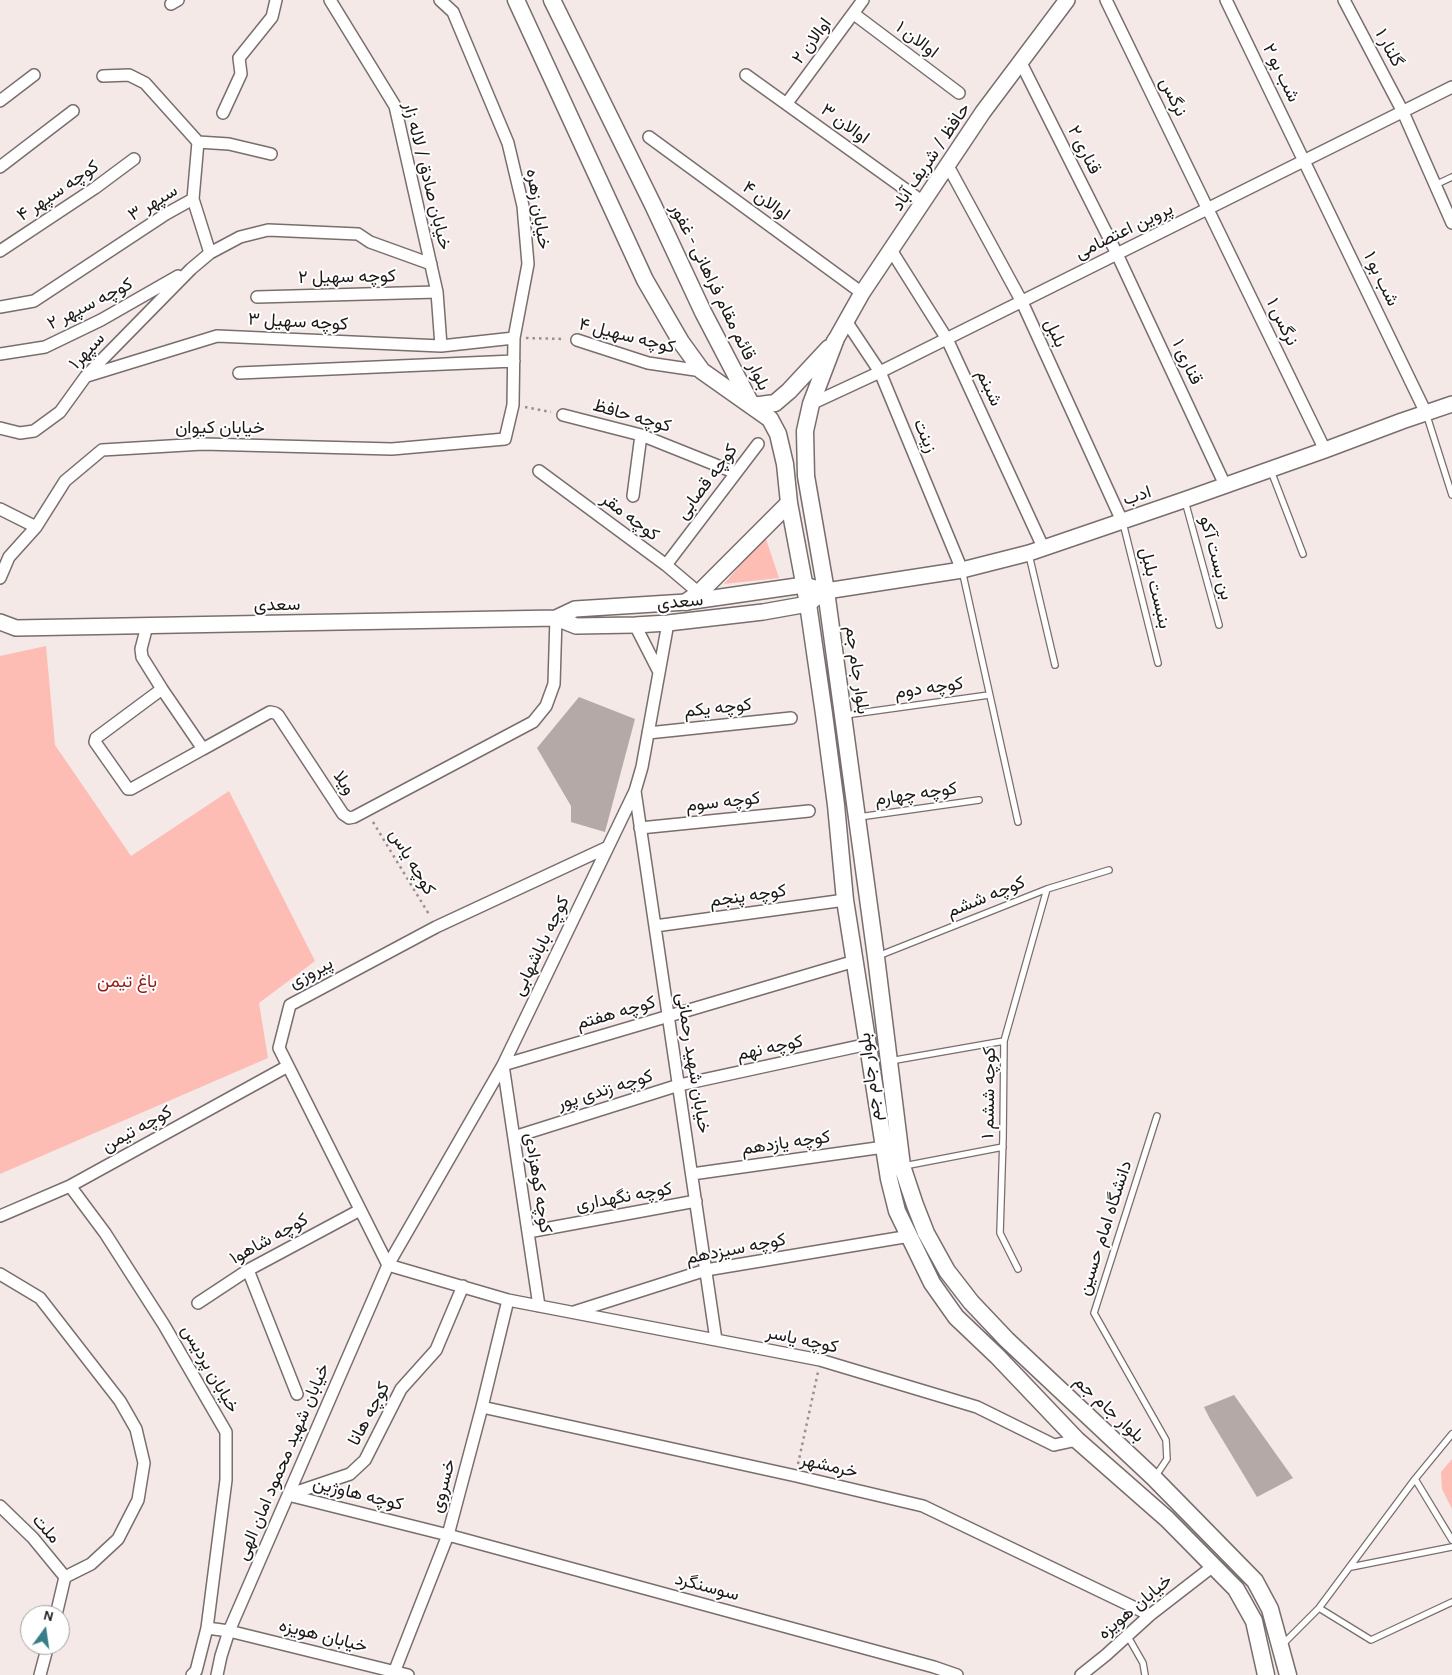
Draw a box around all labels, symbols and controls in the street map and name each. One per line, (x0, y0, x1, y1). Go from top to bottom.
street label: اوالان ۲ (788, 14, 836, 68)
street label: اوالان ۱ (891, 17, 943, 63)
street label: گلنار ۱ (1370, 25, 1408, 71)
street label: شب بو ۲ (1258, 40, 1304, 106)
street label: نرگس (1154, 74, 1192, 120)
street label: اوالان ۳ (816, 99, 874, 149)
street label: حافظ / شریف آباد (887, 99, 975, 215)
street label: خیابان صادق / لاله زار (398, 100, 456, 252)
street label: قناری ۲ (1063, 122, 1105, 178)
street label: کوچه سپهر ۴ (13, 156, 103, 226)
street label: خیابان زهره (521, 167, 555, 251)
street label: اوالان ۴ (738, 177, 794, 225)
street label: سپهر ۳ (124, 180, 182, 226)
street label: پروین اعتصامی (1072, 198, 1176, 264)
street label: بلوار قائم مقام فراهانی - غفور (665, 200, 775, 394)
street label: شب بو ۱ (1359, 248, 1403, 310)
street label: کوچه سهیل ۲ (298, 265, 396, 289)
street label: کوچه سپهر ۲ (44, 273, 136, 335)
street label: نرگس ۱ (1261, 295, 1303, 349)
street label: کوچه سهیل ۳ (247, 309, 349, 335)
street label: کوچه سهیل ۴ (577, 314, 677, 358)
street label: بلبل (1039, 315, 1071, 351)
street label: سپهر۱ (65, 328, 109, 374)
street label: قناری ۱ (1167, 336, 1207, 388)
street label: شبنم (971, 366, 1007, 410)
street label: کوچه حافظ (590, 395, 674, 437)
street label: زینت (908, 416, 942, 456)
street label: خیابان کیوان (175, 417, 265, 439)
street label: کوچه قصابی (672, 440, 742, 524)
street label: ادب (1120, 481, 1154, 511)
street label: کوچه مقر (597, 488, 663, 546)
street label: بن بست آکو (1194, 514, 1238, 602)
street label: بنبست بلبل (1134, 545, 1176, 631)
street label: سعدی (656, 589, 704, 615)
street label: سعدی (253, 594, 301, 616)
street label: بلوار جام جم (840, 624, 874, 716)
street label: کوچه دوم (893, 673, 965, 703)
street label: کوچه یکم (683, 694, 753, 722)
street label: ویلا (328, 767, 360, 799)
street label: کوچه چهارم (873, 778, 959, 810)
street label: کوچه سوم (685, 787, 761, 817)
street label: کوچه یاس (384, 825, 440, 899)
street label: کوچه ششم (944, 872, 1028, 922)
street label: کوچه پنجم (708, 880, 788, 912)
street label: کوچه باباشهابی (508, 893, 574, 999)
street label: پیروزی (285, 952, 337, 994)
park label: باغ تیمن (97, 971, 157, 993)
street label: کوچه هفتم (574, 991, 658, 1035)
street label: خیابان شهید رحمانی (671, 991, 715, 1135)
street label: کوچه نهم (735, 1030, 805, 1066)
street label: بلوار جام جم (854, 1032, 886, 1122)
street label: کوچه ششم ۱ (977, 1047, 1001, 1139)
street label: کوچه زندی پور (554, 1065, 656, 1115)
street label: کوچه تیمن (98, 1101, 176, 1157)
street label: کوچه یازدهم (740, 1126, 832, 1160)
street label: کوچه کوهزادی (519, 1131, 557, 1235)
street label: دانشگاه امام حسین (1073, 1158, 1137, 1298)
street label: کوچه نگهداری (574, 1178, 674, 1216)
street label: کوچه شاهو۱ (226, 1209, 312, 1269)
street label: کوچه سیزدهم (684, 1229, 788, 1269)
street label: خیابان پردیس (176, 1321, 244, 1417)
street label: کوچه یاسر (764, 1322, 840, 1358)
street label: خیابان شهید محمود امان الهی (232, 1360, 334, 1564)
street label: بلوار جام جم (1069, 1371, 1149, 1447)
street label: کوچه هانا (343, 1379, 395, 1449)
street label: خرمشهر (798, 1449, 860, 1483)
street label: خسروی (425, 1457, 461, 1515)
street label: کوچه هاوژین (311, 1472, 405, 1516)
street label: ملت (27, 1510, 65, 1548)
street label: سوسنگرد (672, 1568, 742, 1606)
street label: خیابان هویزه (1093, 1570, 1177, 1644)
north arrow (20, 1605, 70, 1655)
text: N (42, 1606, 55, 1625)
street label: خیابان هویزه (277, 1615, 369, 1657)

